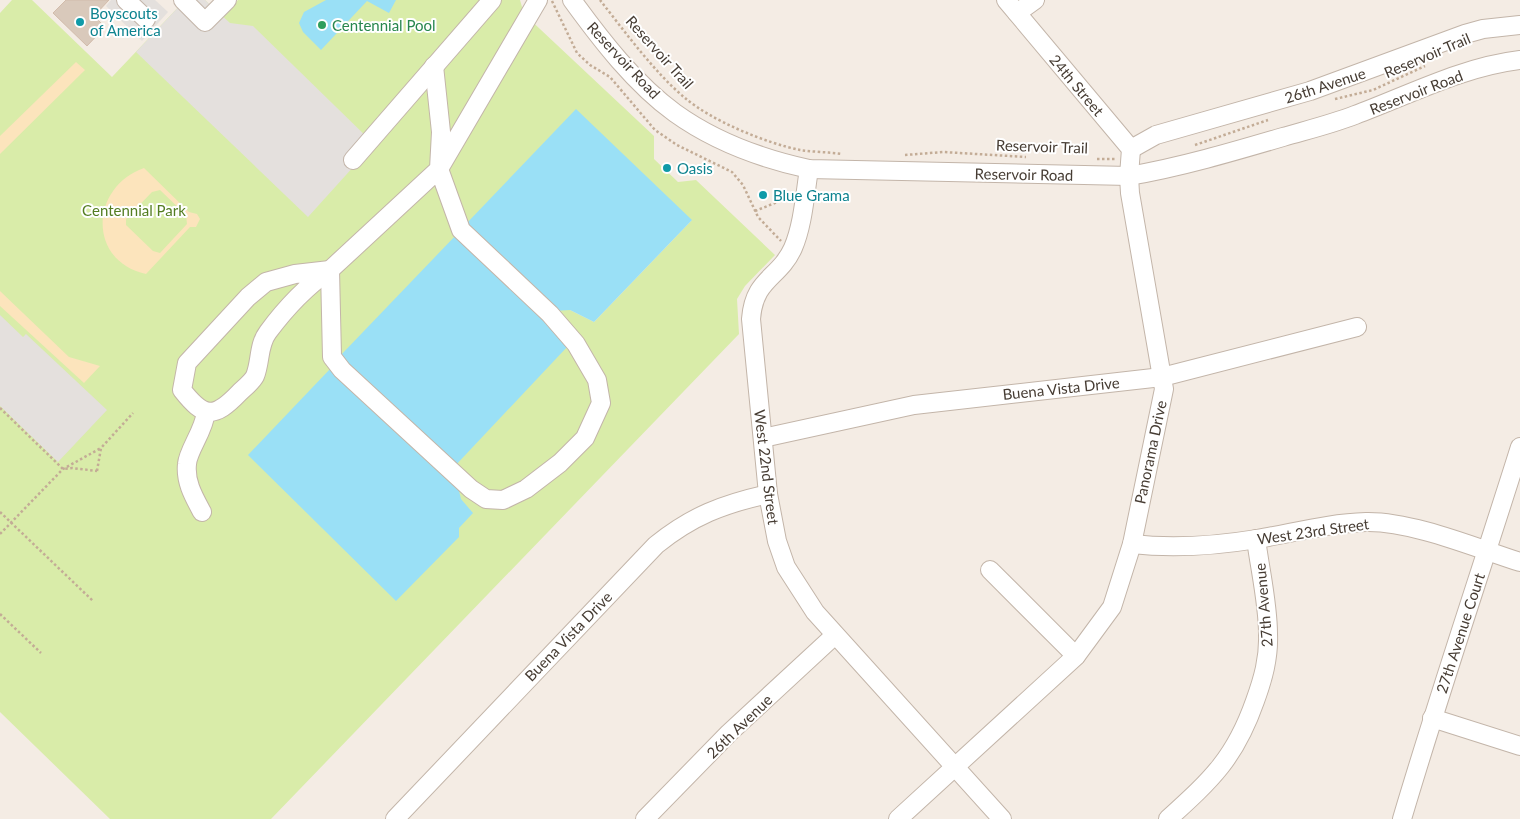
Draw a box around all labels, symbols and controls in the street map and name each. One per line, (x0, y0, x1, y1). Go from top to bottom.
place label: Boyscouts of America (90, 4, 161, 39)
street label: Reservoir Trail (623, 12, 697, 92)
marker: Boyscouts of America (74, 16, 86, 28)
place label: Centennial Pool (332, 16, 436, 34)
street label: Reservoir Road (584, 18, 664, 102)
marker: Centennial Pool (316, 19, 328, 31)
street label: Reservoir Trail (1381, 29, 1473, 81)
street label: 24th Street (1046, 51, 1108, 120)
street label: 26th Avenue (1282, 63, 1368, 107)
street label: Reservoir Road (1367, 66, 1465, 118)
street label: Reservoir Trail (996, 135, 1088, 157)
place label: Oasis (677, 159, 713, 177)
marker: Oasis (661, 162, 673, 174)
street label: Reservoir Road (975, 164, 1073, 184)
place label: Blue Grama (773, 186, 850, 204)
marker: Blue Grama (757, 189, 769, 201)
park label: Centennial Park (82, 201, 186, 219)
street label: Buena Vista Drive (1002, 373, 1121, 403)
street label: Panorama Drive (1130, 399, 1170, 505)
street label: West 22nd Street (751, 408, 783, 526)
street label: West 23rd Street (1256, 514, 1371, 548)
street label: 27th Avenue (1250, 562, 1276, 648)
street label: 27th Avenue Court (1432, 570, 1488, 695)
street label: Buena Vista Drive (521, 587, 615, 685)
street label: 26th Avenue (702, 690, 776, 762)

